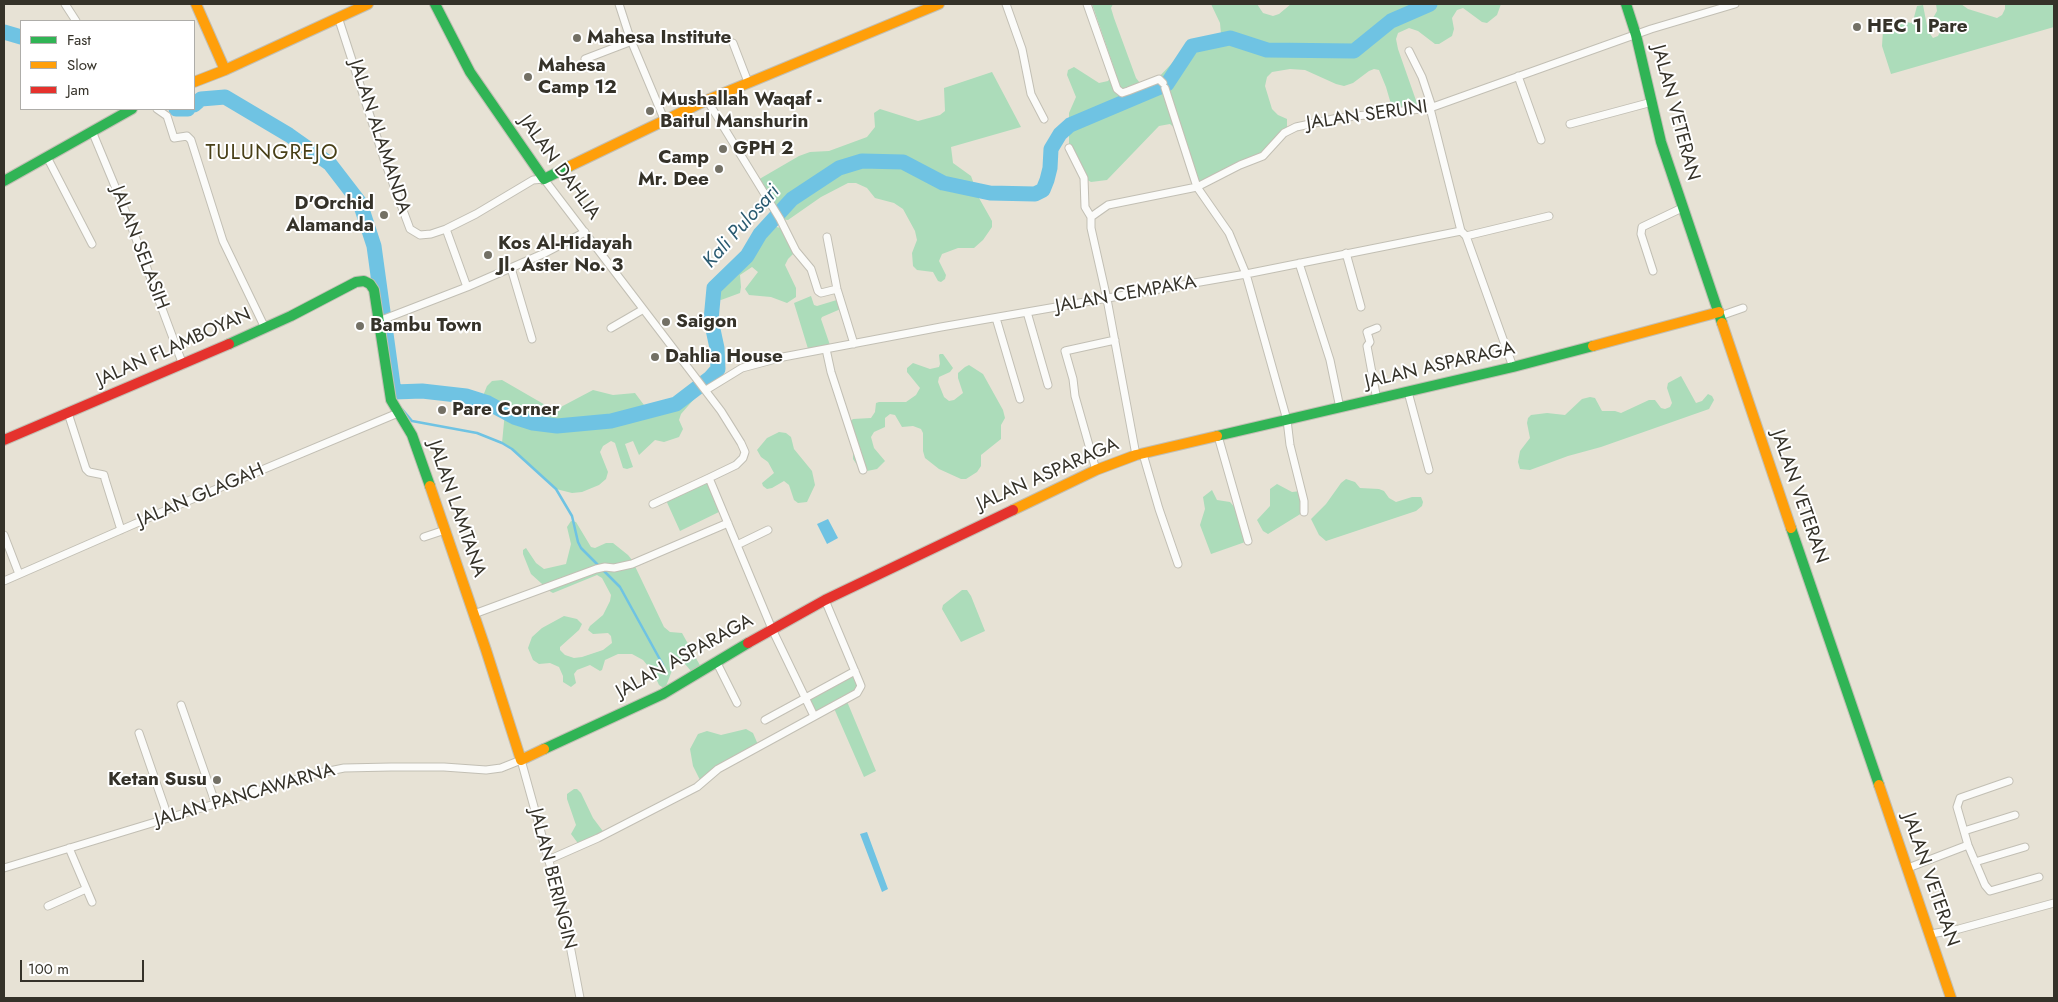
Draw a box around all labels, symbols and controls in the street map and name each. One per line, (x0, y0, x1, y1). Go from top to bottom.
place label: HEC 1 Pare (1867, 16, 1968, 38)
legend (20, 20, 195, 110)
marker: HEC 1 Pare (1851, 21, 1863, 33)
place label: Mahesa Institute (587, 27, 731, 49)
text: Fast (67, 29, 91, 51)
marker: Mahesa Institute (571, 32, 583, 44)
street label: JALAN VETERAN (1646, 43, 1704, 183)
text: Slow (67, 54, 97, 76)
place label: Mahesa Camp 12 (538, 55, 617, 99)
street label: JALAN ALAMANDA (343, 57, 415, 217)
marker: Mahesa Camp 12 (522, 71, 534, 83)
text: Jam (67, 79, 90, 101)
place label: Mushallah Waqaf - Baitul Manshurin (660, 89, 822, 133)
street label: JALAN SERUNI (1305, 96, 1429, 136)
marker: Mushallah Waqaf - Baitul Manshurin (644, 105, 656, 117)
street label: JALAN DAHLIA (514, 111, 604, 225)
place label: GPH 2 (733, 138, 793, 160)
district label: TULUNGREJO (204, 141, 340, 167)
marker: GPH 2 (717, 143, 729, 155)
place label: Camp Mr. Dee (638, 147, 709, 191)
marker: Camp Mr. Dee (713, 163, 725, 175)
water label: Kali Pulosari (698, 180, 786, 274)
street label: JALAN SELASIH (105, 183, 173, 313)
place label: D'Orchid Alamanda (286, 193, 374, 237)
marker: D'Orchid Alamanda (378, 209, 390, 221)
place label: Kos Al-Hidayah Jl. Aster No. 3 (498, 233, 633, 277)
marker: Kos Al-Hidayah Jl. Aster No. 3 (482, 249, 494, 261)
street label: JALAN CEMPAKA (1054, 271, 1198, 319)
street label: JALAN FLAMBOYAN (93, 304, 255, 392)
place label: Saigon (676, 311, 737, 333)
place label: Bambu Town (370, 315, 482, 337)
marker: Saigon (660, 316, 672, 328)
marker: Bambu Town (354, 320, 366, 332)
street label: JALAN ASPARAGA (1363, 338, 1517, 394)
place label: Dahlia House (665, 346, 783, 368)
marker: Dahlia House (649, 351, 661, 363)
place label: Pare Corner (452, 399, 560, 421)
marker: Pare Corner (436, 404, 448, 416)
street label: JALAN VETERAN (1766, 427, 1832, 567)
street label: JALAN ASPARAGA (973, 433, 1123, 517)
street label: JALAN LAMTANA (422, 438, 490, 580)
street label: JALAN GLAGAH (134, 459, 268, 533)
street label: JALAN ASPARAGA (613, 610, 757, 704)
street label: JALAN PANCAWARNA (152, 759, 338, 833)
place label: Ketan Susu (108, 769, 207, 791)
marker: Ketan Susu (211, 774, 223, 786)
street label: JALAN BERINGIN (523, 806, 581, 952)
street label: JALAN VETERAN (1897, 810, 1963, 950)
scale bar (22, 950, 146, 982)
text: 100 m (28, 958, 69, 980)

